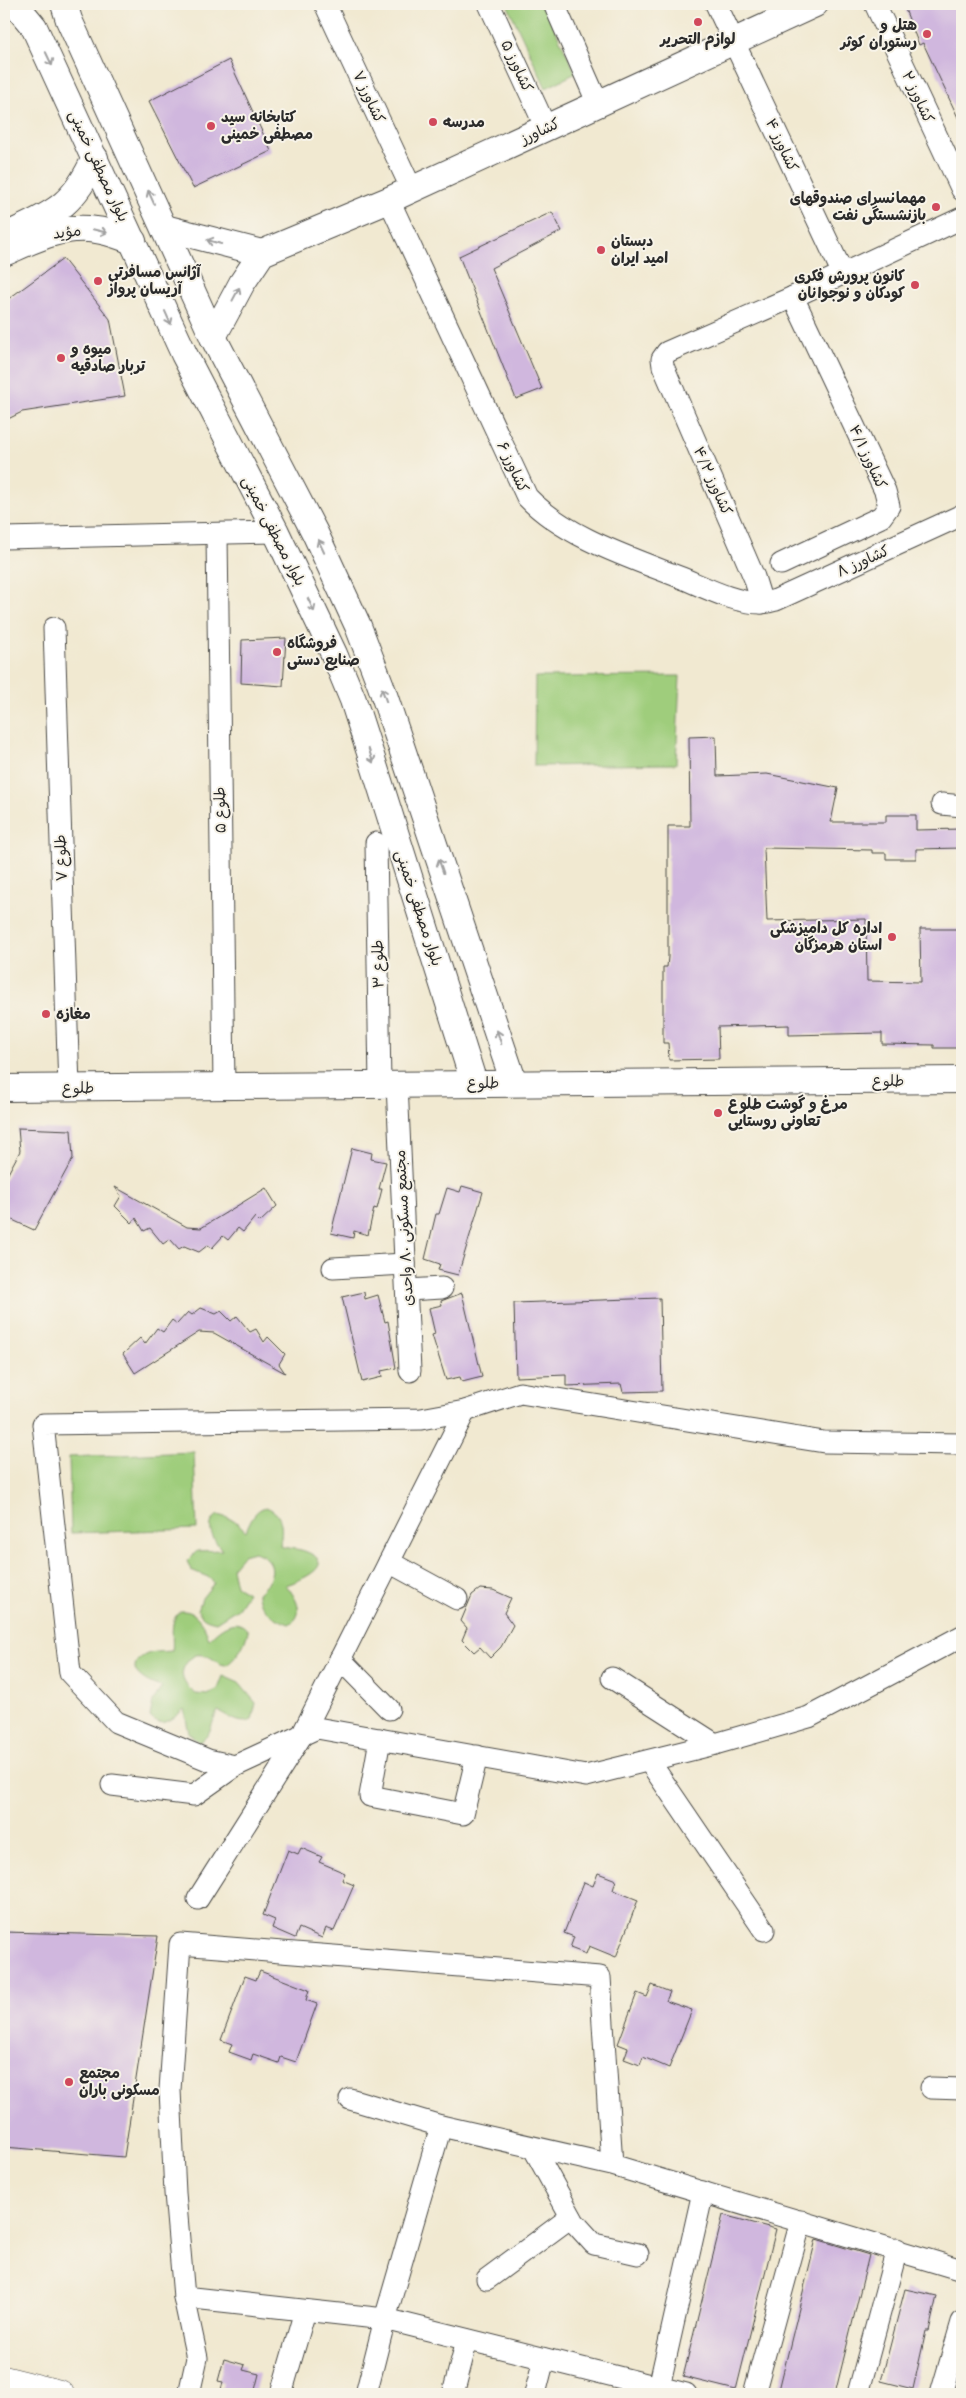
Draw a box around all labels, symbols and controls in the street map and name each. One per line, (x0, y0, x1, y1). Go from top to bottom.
marker: لوازم التحریر (692, 16, 704, 28)
place label: هتل و رستوران کوثر (839, 16, 917, 53)
marker: هتل و رستوران کوثر (921, 28, 933, 40)
place label: لوازم التحریر (659, 30, 735, 50)
street label: کشاورز ۵ (495, 37, 537, 96)
one-way arrow (45, 51, 55, 66)
street label: کشاورز ۷ (347, 68, 389, 127)
street label: کشاورز ۲ (896, 68, 938, 127)
street label: بلوار مصطفی خمینی (63, 107, 133, 226)
place label: کتابخانه سید مصطفی خمینی (221, 108, 313, 145)
place label: مدرسه (443, 113, 485, 133)
street label: کشاورز (517, 114, 563, 150)
marker: مدرسه (427, 116, 439, 128)
street label: کشاورز ۴ (760, 116, 802, 175)
marker: کتابخانه سید مصطفی خمینی (205, 120, 217, 132)
place label: مهمانسرای صندوقهای بازنشستگی نفت (790, 189, 926, 226)
one-way arrow (146, 190, 155, 205)
marker: مهمانسرای صندوقهای بازنشستگی نفت (930, 201, 942, 213)
street label: مؤید (52, 221, 82, 245)
one-way arrow (92, 227, 108, 236)
place label: دبستان امید ایران (611, 232, 668, 269)
one-way arrow (207, 237, 223, 247)
marker: دبستان امید ایران (595, 244, 607, 256)
place label: آژانس مسافرتی آریسان پرواز (106, 263, 202, 300)
place label: کانون پرورش فکری کودکان و نوجوانان (794, 267, 905, 304)
marker: آژانس مسافرتی آریسان پرواز (92, 275, 104, 287)
marker: کانون پرورش فکری کودکان و نوجوانان (909, 279, 921, 291)
one-way arrow (231, 288, 241, 302)
one-way arrow (163, 311, 173, 326)
place label: میوه و تربار صادقیه (70, 340, 146, 377)
marker: میوه و تربار صادقیه (55, 352, 67, 364)
street label: کشاورز ۴/۱ (844, 422, 891, 493)
street label: کشاورز ۶ (492, 439, 533, 496)
street label: کشاورز ۴/۲ (688, 444, 736, 519)
street label: بلوار مصطفی خمینی (237, 473, 310, 590)
one-way arrow (315, 539, 325, 554)
street label: کشاورز ۸ (834, 541, 893, 582)
one-way arrow (306, 597, 316, 612)
place label: فروشگاه صنایع دستی (287, 633, 360, 671)
marker: فروشگاه صنایع دستی (271, 646, 283, 658)
one-way arrow (379, 688, 388, 704)
one-way arrow (366, 747, 376, 763)
street label: طلوع ۵ (211, 786, 231, 834)
street label: طلوع ۷ (51, 834, 73, 882)
street label: بلوار مصطفی خمینی (390, 848, 446, 969)
one-way arrow (436, 858, 446, 874)
place label: اداره کل دامپزشکی استان هرمزگان (770, 919, 882, 956)
marker: اداره کل دامپزشکی استان هرمزگان (886, 931, 898, 943)
street label: طلوع ۳ (369, 940, 389, 988)
place label: مغازه (56, 1005, 91, 1025)
marker: مغازه (40, 1008, 52, 1020)
one-way arrow (493, 1029, 503, 1045)
street label: طلوع (872, 1072, 904, 1092)
street label: طلوع (467, 1074, 499, 1094)
street label: طلوع (62, 1079, 94, 1099)
place label: مرغ و گوشت طلوع تعاونی روستایی (728, 1094, 848, 1132)
marker: مرغ و گوشت طلوع تعاونی روستایی (712, 1107, 724, 1119)
street label: مجتمع مسکونی ۸۰ واحدی (391, 1149, 419, 1307)
place label: مجتمع مسکونی باران (79, 2064, 160, 2101)
marker: مجتمع مسکونی باران (63, 2076, 75, 2088)

